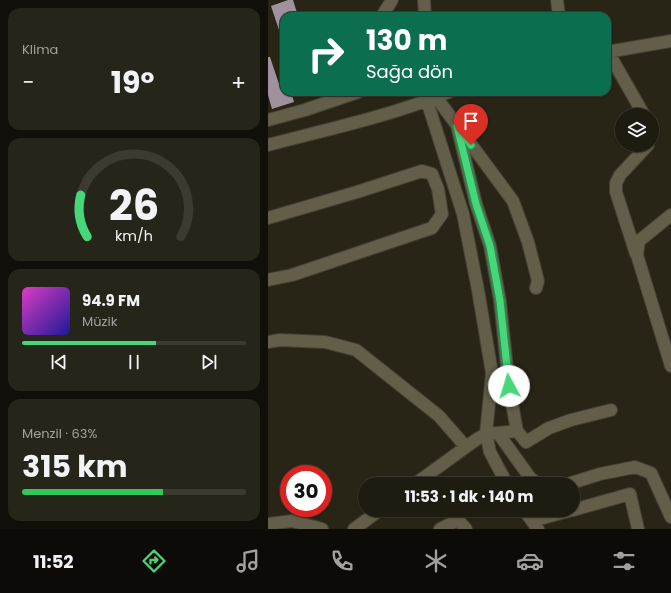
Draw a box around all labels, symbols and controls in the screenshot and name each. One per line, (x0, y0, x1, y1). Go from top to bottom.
text: 130 m (366, 21, 447, 60)
icon: right (300, 28, 352, 80)
text: Klima (22, 40, 58, 59)
text: Sağa dön (366, 59, 453, 84)
text: 19° (111, 61, 154, 104)
text: − (22, 67, 34, 98)
text: + (231, 67, 246, 98)
pin (454, 104, 488, 145)
map controls (615, 108, 659, 152)
button: layers (615, 108, 659, 152)
icon: arrive (460, 110, 482, 132)
text: 26 (109, 176, 159, 235)
text: km/h (115, 226, 153, 246)
text: 94.9 FM (82, 290, 140, 311)
text: Müzik (82, 312, 117, 331)
icon: previous (48, 351, 70, 373)
icon: pause (123, 351, 145, 373)
icon: next (198, 351, 220, 373)
position arrow (488, 365, 530, 407)
text: Menzil · 63% (22, 424, 97, 443)
text: 315 km (22, 445, 128, 488)
speed limit sign: 30 (280, 465, 332, 517)
text: 11:53 · 1 dk · 140 m (405, 486, 533, 507)
icon: directions (140, 547, 168, 575)
icon: music (234, 547, 262, 575)
icon: phone (328, 547, 356, 575)
icon: climate (422, 547, 450, 575)
icon: car (516, 547, 544, 575)
icon: filters (610, 547, 638, 575)
text: 11:52 (33, 549, 74, 574)

